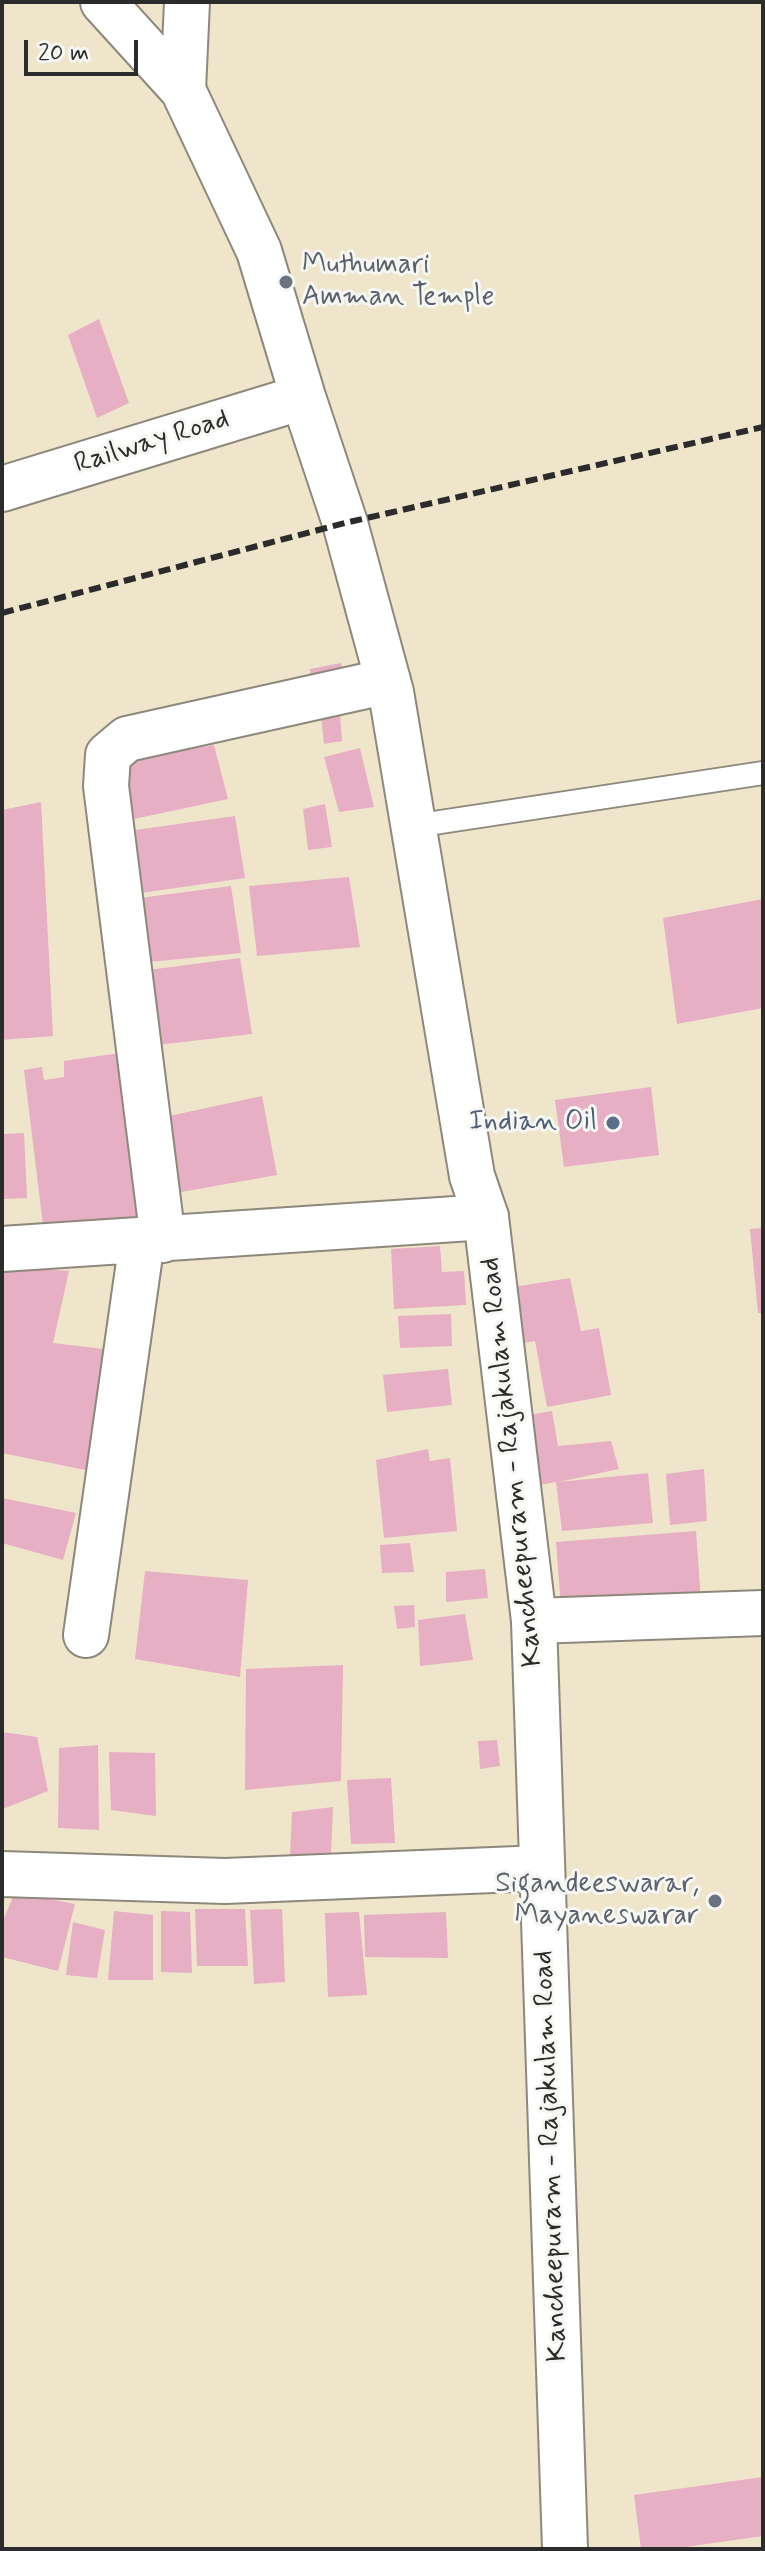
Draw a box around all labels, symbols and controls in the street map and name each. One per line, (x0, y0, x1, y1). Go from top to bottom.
scale bar (28, 24, 142, 74)
text: 20 m (38, 38, 89, 69)
place label: Muthumari Amman Temple (302, 249, 494, 315)
marker: Muthumari Amman Temple (277, 273, 295, 291)
street label: Railway Road (71, 404, 233, 482)
place label: Indian Oil (469, 1106, 597, 1140)
marker: Indian Oil (604, 1114, 622, 1132)
street label: Kancheepuram - Rajakulam Road (475, 1256, 551, 1668)
place label: Sigandeeswarar, Mayaneswarar (495, 1868, 699, 1934)
marker: Sigandeeswarar, Mayaneswarar (706, 1892, 724, 1910)
street label: Kancheepuram - Rajakulam Road (528, 1950, 576, 2362)

